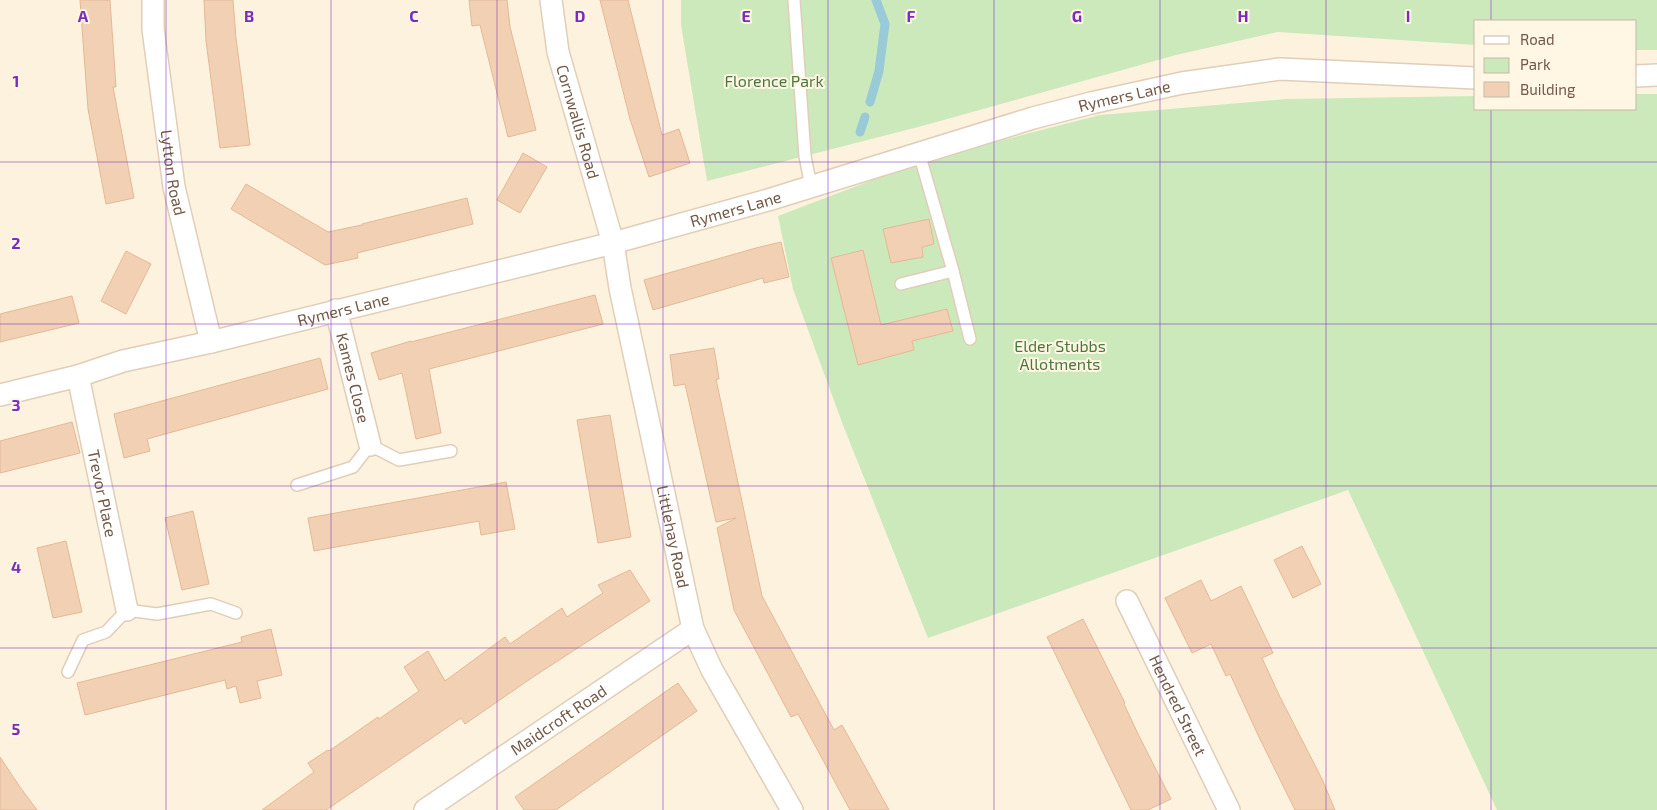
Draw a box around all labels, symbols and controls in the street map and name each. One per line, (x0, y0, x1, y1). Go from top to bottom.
text: A (78, 6, 89, 25)
text: B (244, 6, 254, 25)
text: C (409, 6, 419, 25)
text: D (575, 6, 586, 25)
text: E (741, 6, 751, 25)
text: F (907, 6, 916, 25)
text: G (1072, 6, 1082, 25)
text: H (1237, 6, 1249, 25)
text: I (1406, 6, 1410, 25)
legend (1474, 20, 1637, 110)
text: Road (1520, 30, 1555, 48)
text: Park (1520, 55, 1551, 73)
street label: Cornwallis Road (553, 62, 604, 181)
text: 1 (13, 71, 19, 90)
park label: Florence Park (724, 71, 824, 90)
street label: Rymers Lane (1076, 76, 1172, 115)
text: Building (1520, 80, 1576, 98)
street label: Lytton Road (157, 128, 190, 217)
street label: Rymers Lane (688, 186, 783, 230)
text: 2 (11, 233, 21, 252)
street label: Rymers Lane (295, 288, 391, 329)
street label: Kames Close (333, 331, 374, 425)
park label: Elder Stubbs Allotments (1014, 336, 1106, 373)
text: 3 (11, 395, 21, 414)
street label: Trevor Place (85, 448, 122, 539)
street label: Littlehay Road (653, 483, 694, 590)
text: 4 (11, 557, 21, 576)
street label: Hendred Street (1146, 652, 1211, 759)
street label: Maidcroft Road (507, 680, 610, 759)
text: 5 (12, 719, 21, 738)

